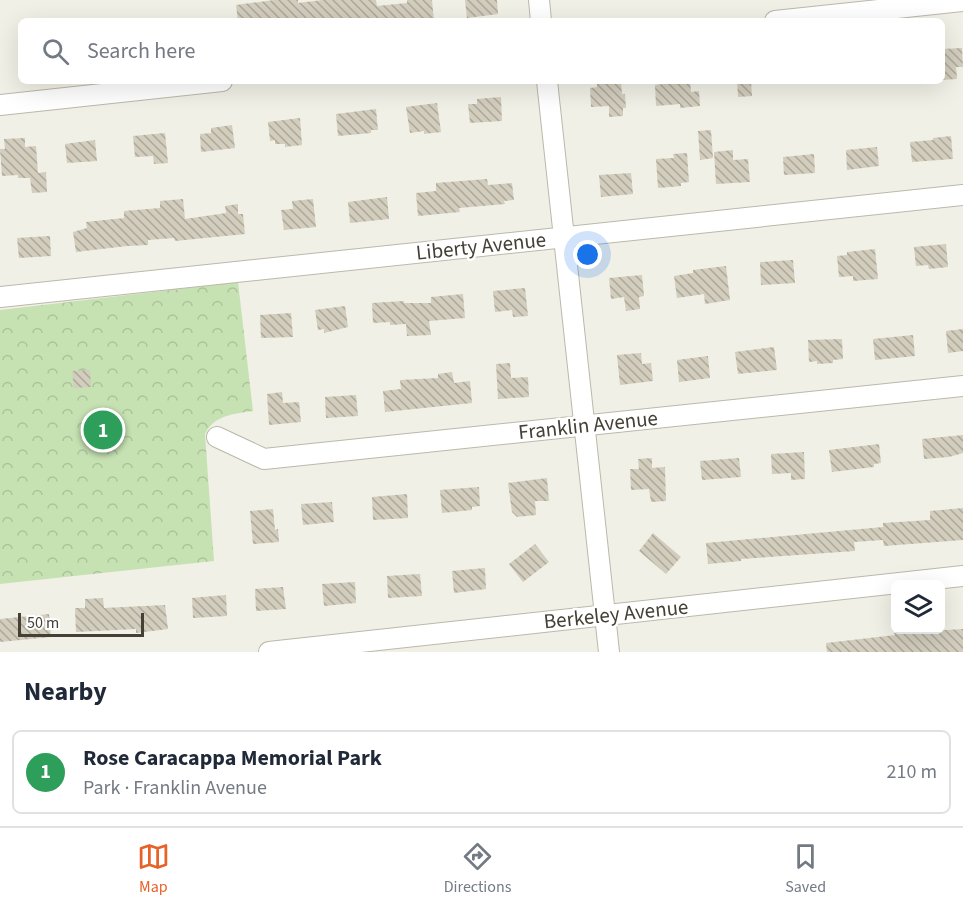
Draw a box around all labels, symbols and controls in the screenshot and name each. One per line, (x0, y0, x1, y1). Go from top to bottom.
search box (18, 18, 945, 84)
icon: search (39, 35, 72, 68)
text: Search here (87, 35, 195, 67)
street label: Liberty Avenue (415, 224, 547, 268)
your location (573, 240, 602, 269)
street label: Franklin Avenue (517, 403, 659, 447)
pin: 1 (84, 408, 122, 452)
map controls (891, 580, 945, 634)
button: layers (891, 580, 945, 634)
street label: Berkeley Avenue (542, 591, 690, 637)
scale bar (18, 610, 144, 638)
text: 50 m (27, 612, 59, 634)
text: Nearby (24, 673, 107, 710)
text: Rose Caracappa Memorial Park (83, 742, 382, 774)
text: 1 (40, 758, 51, 786)
text: 210 m (887, 758, 937, 786)
text: Park · Franklin Avenue (83, 774, 267, 802)
tab: Map (137, 840, 170, 898)
tab: Directions (444, 840, 511, 898)
tab: Saved (785, 840, 826, 898)

